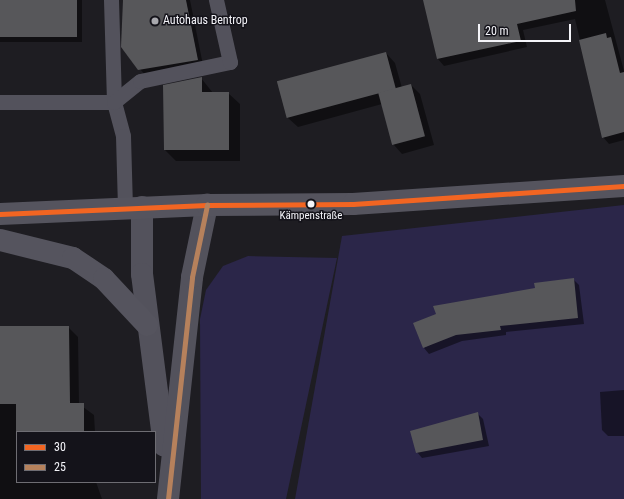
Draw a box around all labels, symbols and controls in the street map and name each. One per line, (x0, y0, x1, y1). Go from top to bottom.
place label: Autohaus Bentrop (163, 14, 248, 28)
marker: Autohaus Bentrop (150, 16, 160, 26)
scale bar (480, 16, 573, 42)
text: 20 m (485, 24, 509, 38)
marker: Kämpenstraße (306, 199, 316, 209)
place label: Kämpenstraße (279, 209, 343, 223)
legend (16, 431, 156, 483)
text: 30 (54, 440, 66, 454)
text: 25 (54, 460, 66, 474)

